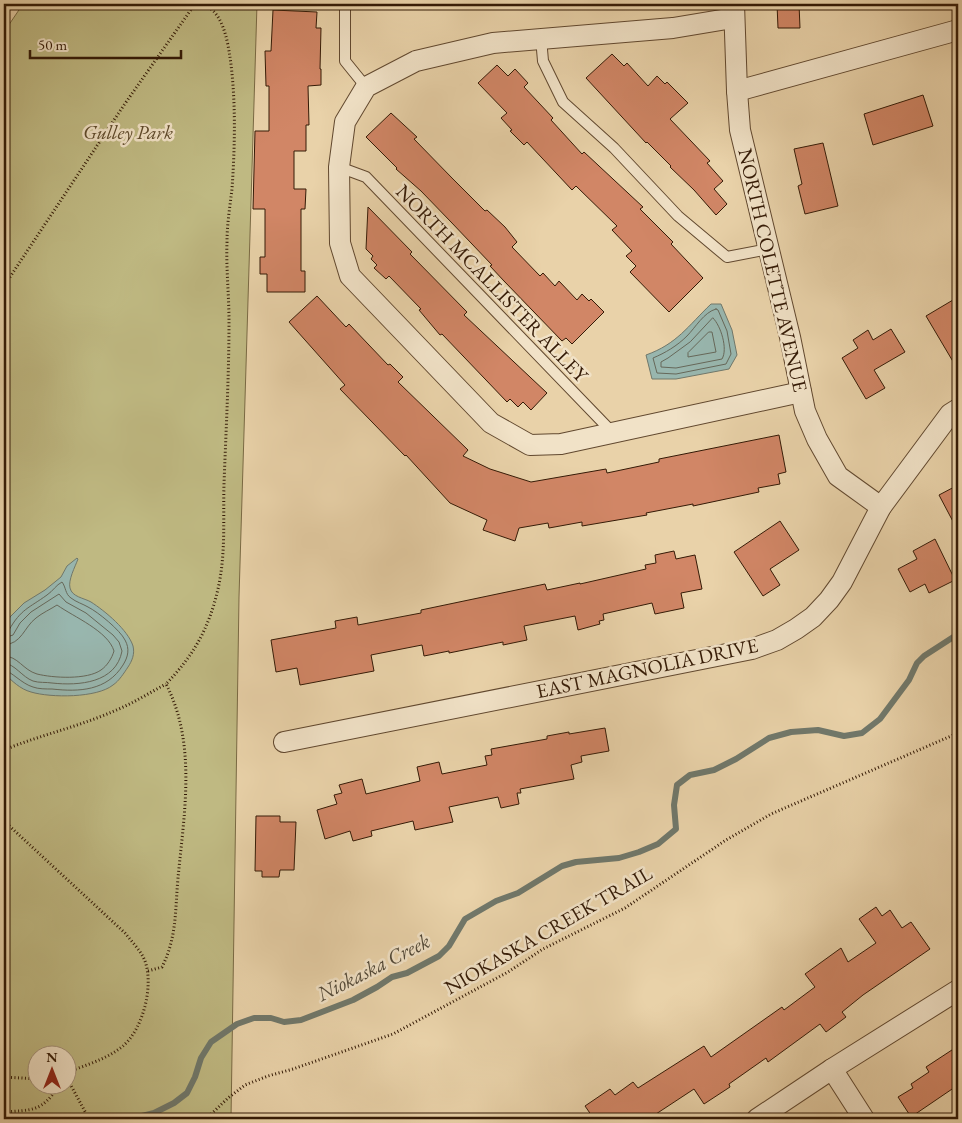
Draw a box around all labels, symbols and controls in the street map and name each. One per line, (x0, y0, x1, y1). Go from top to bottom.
scale bar (30, 28, 181, 60)
text: 50 m (38, 35, 67, 54)
park label: Gulley Park (83, 119, 173, 145)
street label: NORTH COLETTE AVENUE (732, 146, 814, 394)
street label: NORTH MCALLISTER ALLEY (390, 178, 595, 389)
street label: EAST MAGNOLIA DRIVE (534, 632, 760, 704)
street label: NIOKASKA CREEK TRAIL (440, 860, 657, 1000)
water label: Niokaska Creek (311, 927, 435, 1008)
north arrow (28, 1046, 78, 1096)
text: N (46, 1048, 58, 1066)

